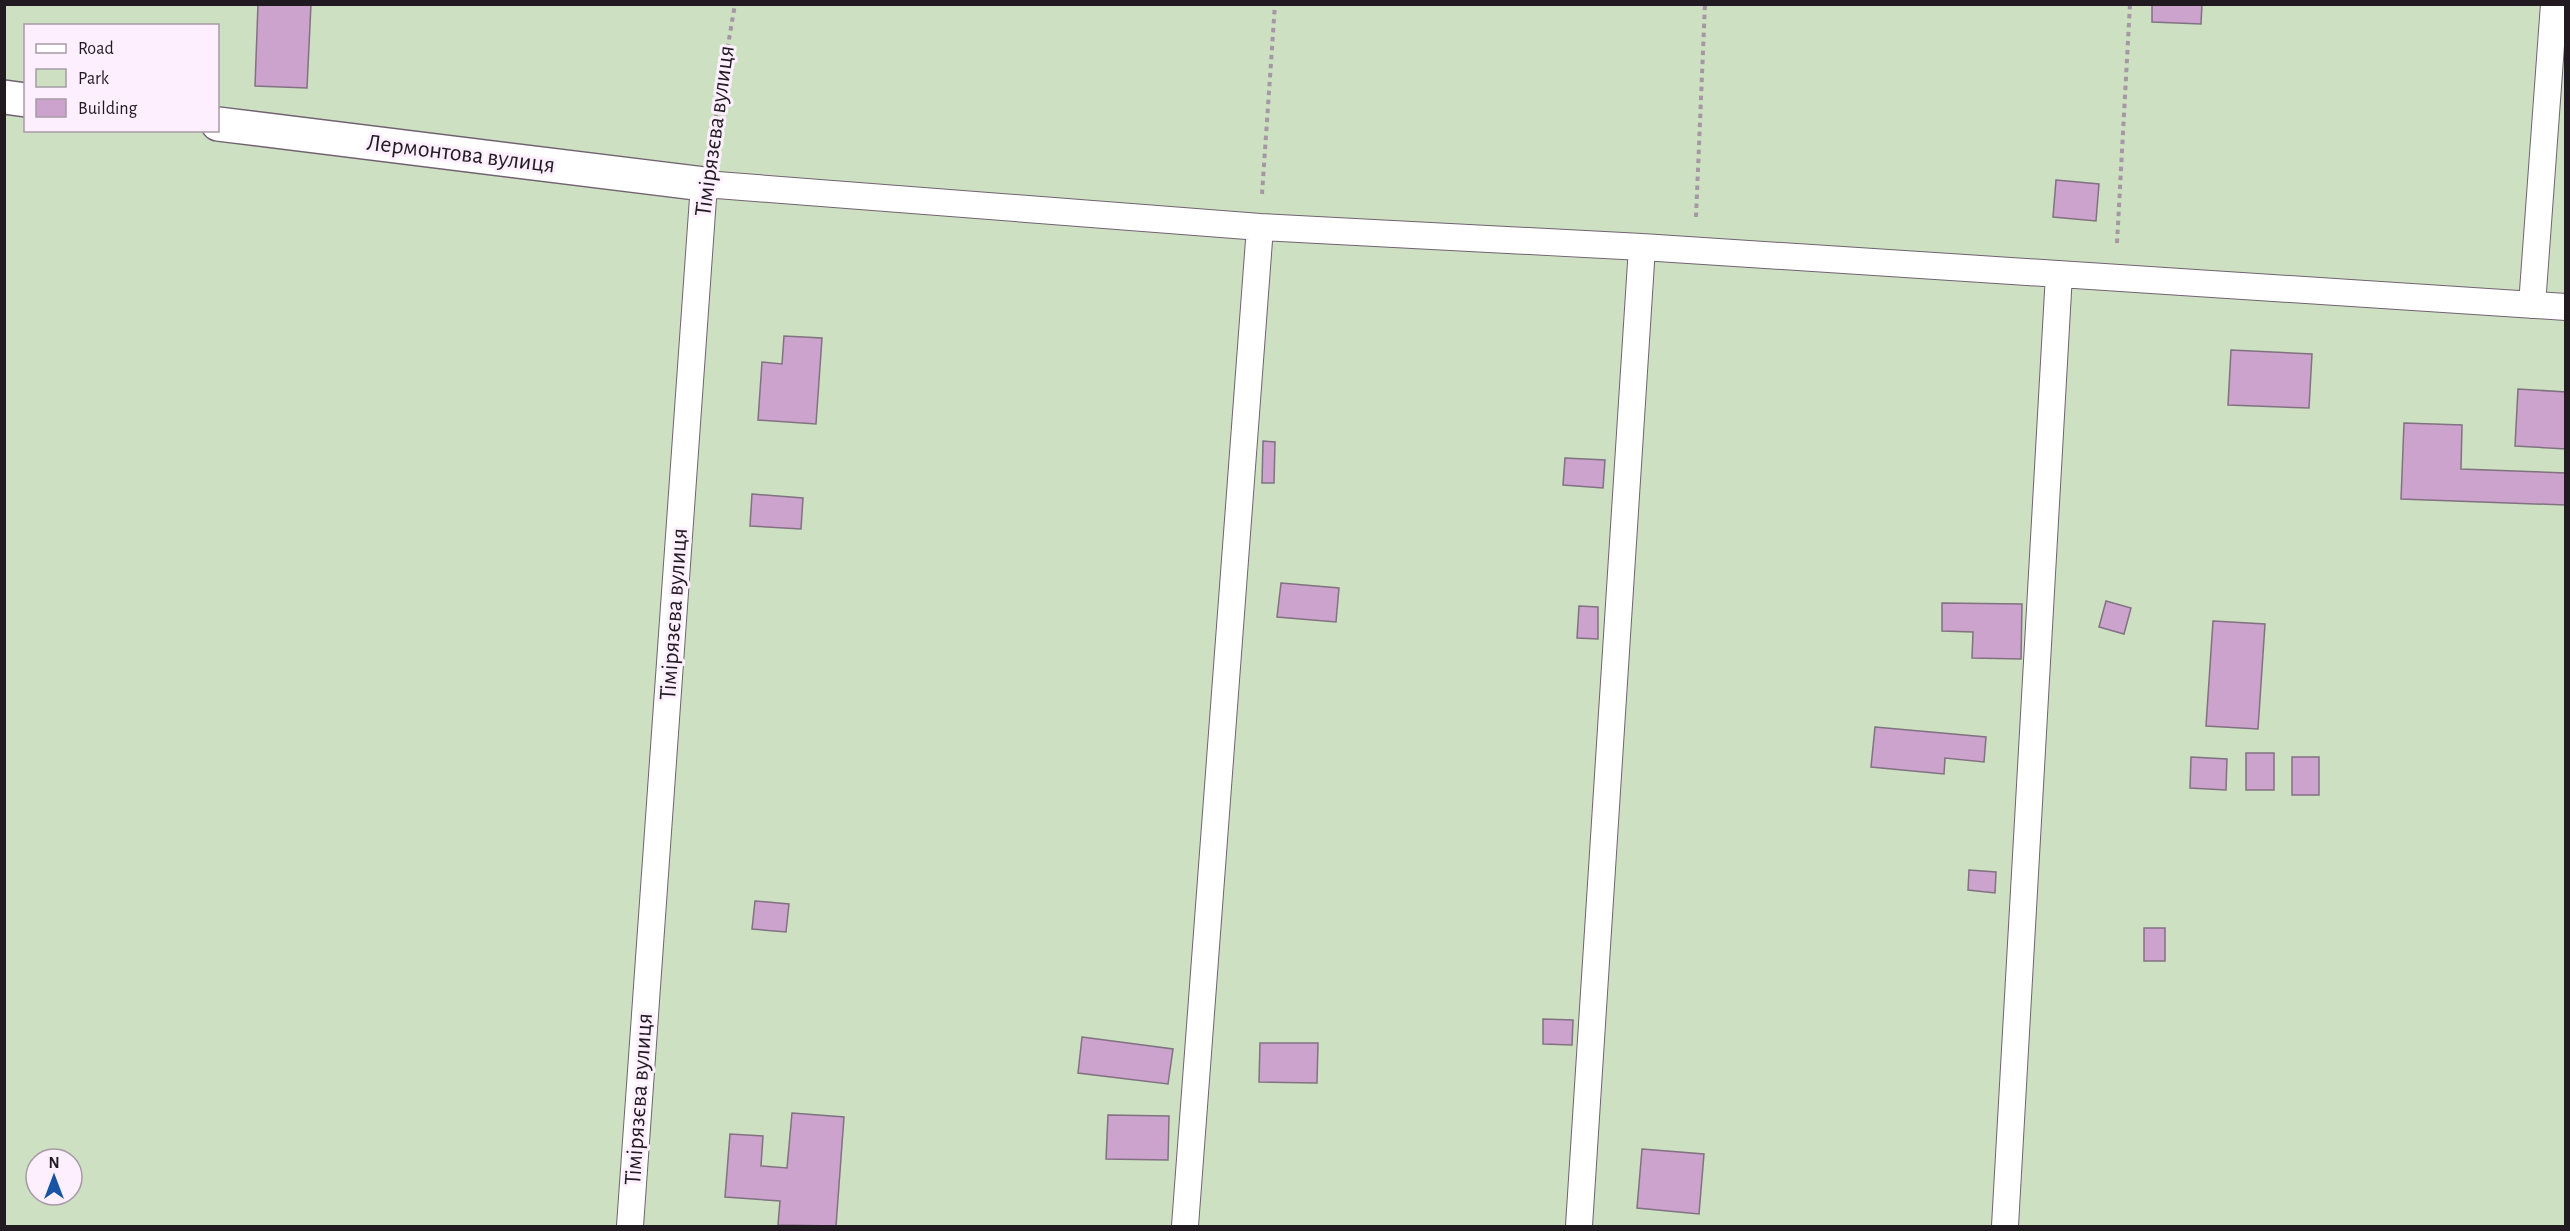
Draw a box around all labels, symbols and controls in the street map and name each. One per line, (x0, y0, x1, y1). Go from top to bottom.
legend (24, 24, 219, 132)
text: Road (78, 40, 114, 58)
street label: Тімірязєва вулиця (691, 44, 739, 218)
text: Park (78, 70, 110, 88)
text: Building (78, 100, 138, 118)
street label: Лермонтова вулиця (365, 131, 557, 177)
street label: Тімірязєва вулиця (656, 527, 692, 701)
street label: Тімірязєва вулиця (621, 1012, 657, 1186)
north arrow (24, 1147, 84, 1207)
text: N (48, 1155, 60, 1171)

